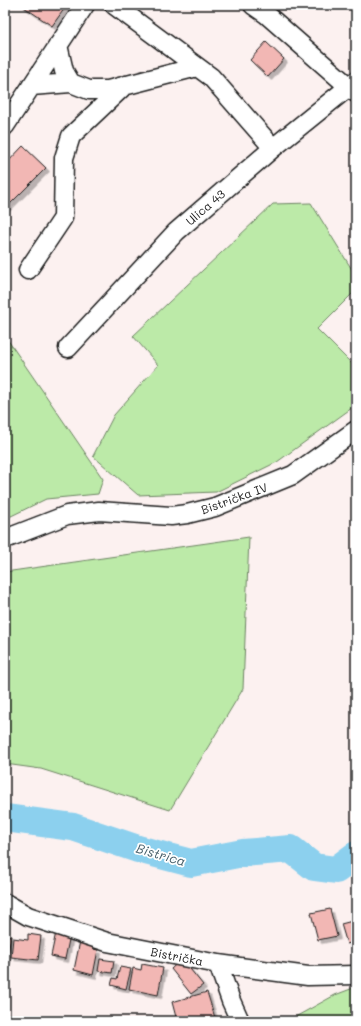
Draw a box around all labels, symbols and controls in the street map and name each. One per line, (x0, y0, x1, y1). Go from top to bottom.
street label: Ulica 43 (182, 185, 228, 229)
street label: Bistrička IV (199, 478, 270, 517)
water label: Bistrica (134, 839, 188, 869)
street label: Bistrička (150, 943, 204, 969)

